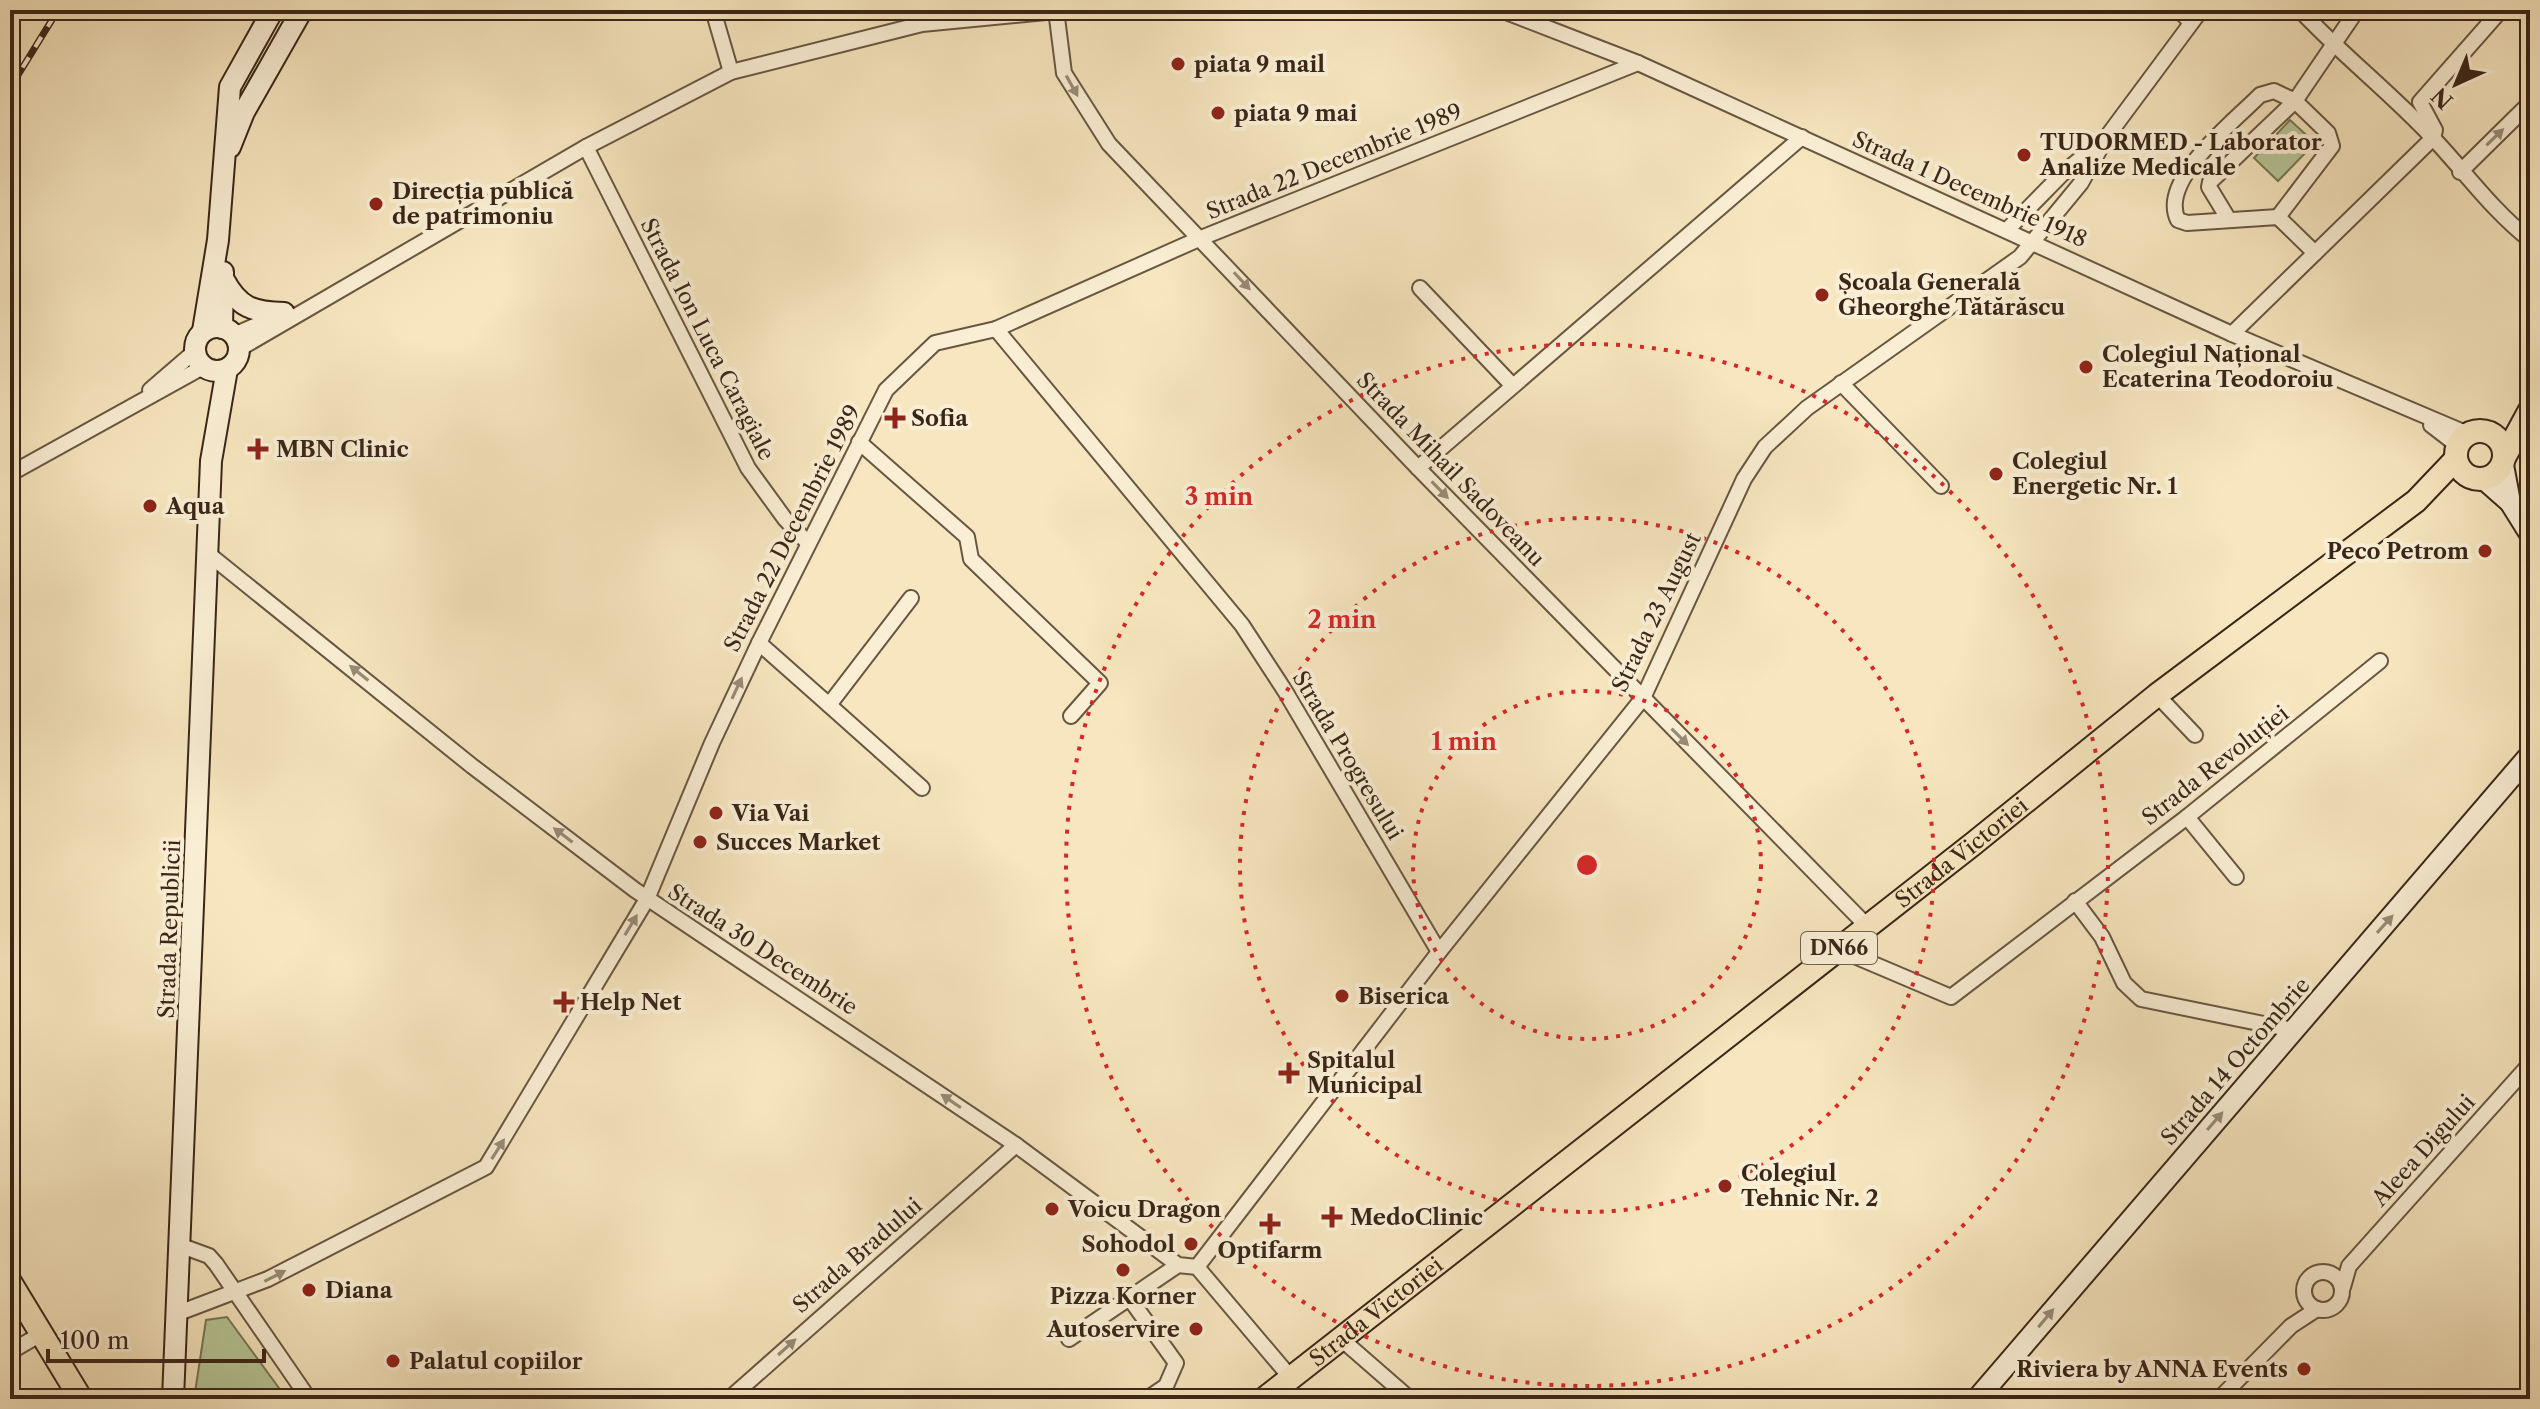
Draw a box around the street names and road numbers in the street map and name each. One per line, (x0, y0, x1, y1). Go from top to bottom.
street label: Strada 22 Decembrie 1989 (1202, 98, 1466, 225)
street label: Strada 1 Decembrie 1918 (1848, 126, 2091, 253)
street label: Strada Ion Luca Caragiale (635, 214, 780, 465)
street label: Strada Mihail Sadoveanu (1351, 367, 1550, 572)
street label: Strada 22 Decembrie 1989 (718, 400, 867, 656)
street label: Strada 23 August (1606, 528, 1707, 696)
street label: Strada Progresului (1287, 666, 1409, 845)
street label: Strada Revoluției (2137, 700, 2294, 831)
street label: Strada Victoriei (1890, 792, 2034, 914)
street label: Strada Republicii (153, 839, 186, 1019)
street label: Strada 30 Decembrie (663, 878, 862, 1021)
road number: DN66 (1801, 932, 1877, 964)
street label: Strada 14 Octombrie (2155, 972, 2316, 1151)
street label: Aleea Digului (2365, 1089, 2481, 1213)
street label: Strada Bradului (787, 1192, 928, 1319)
street label: Strada Victoriei (1304, 1251, 1448, 1372)

